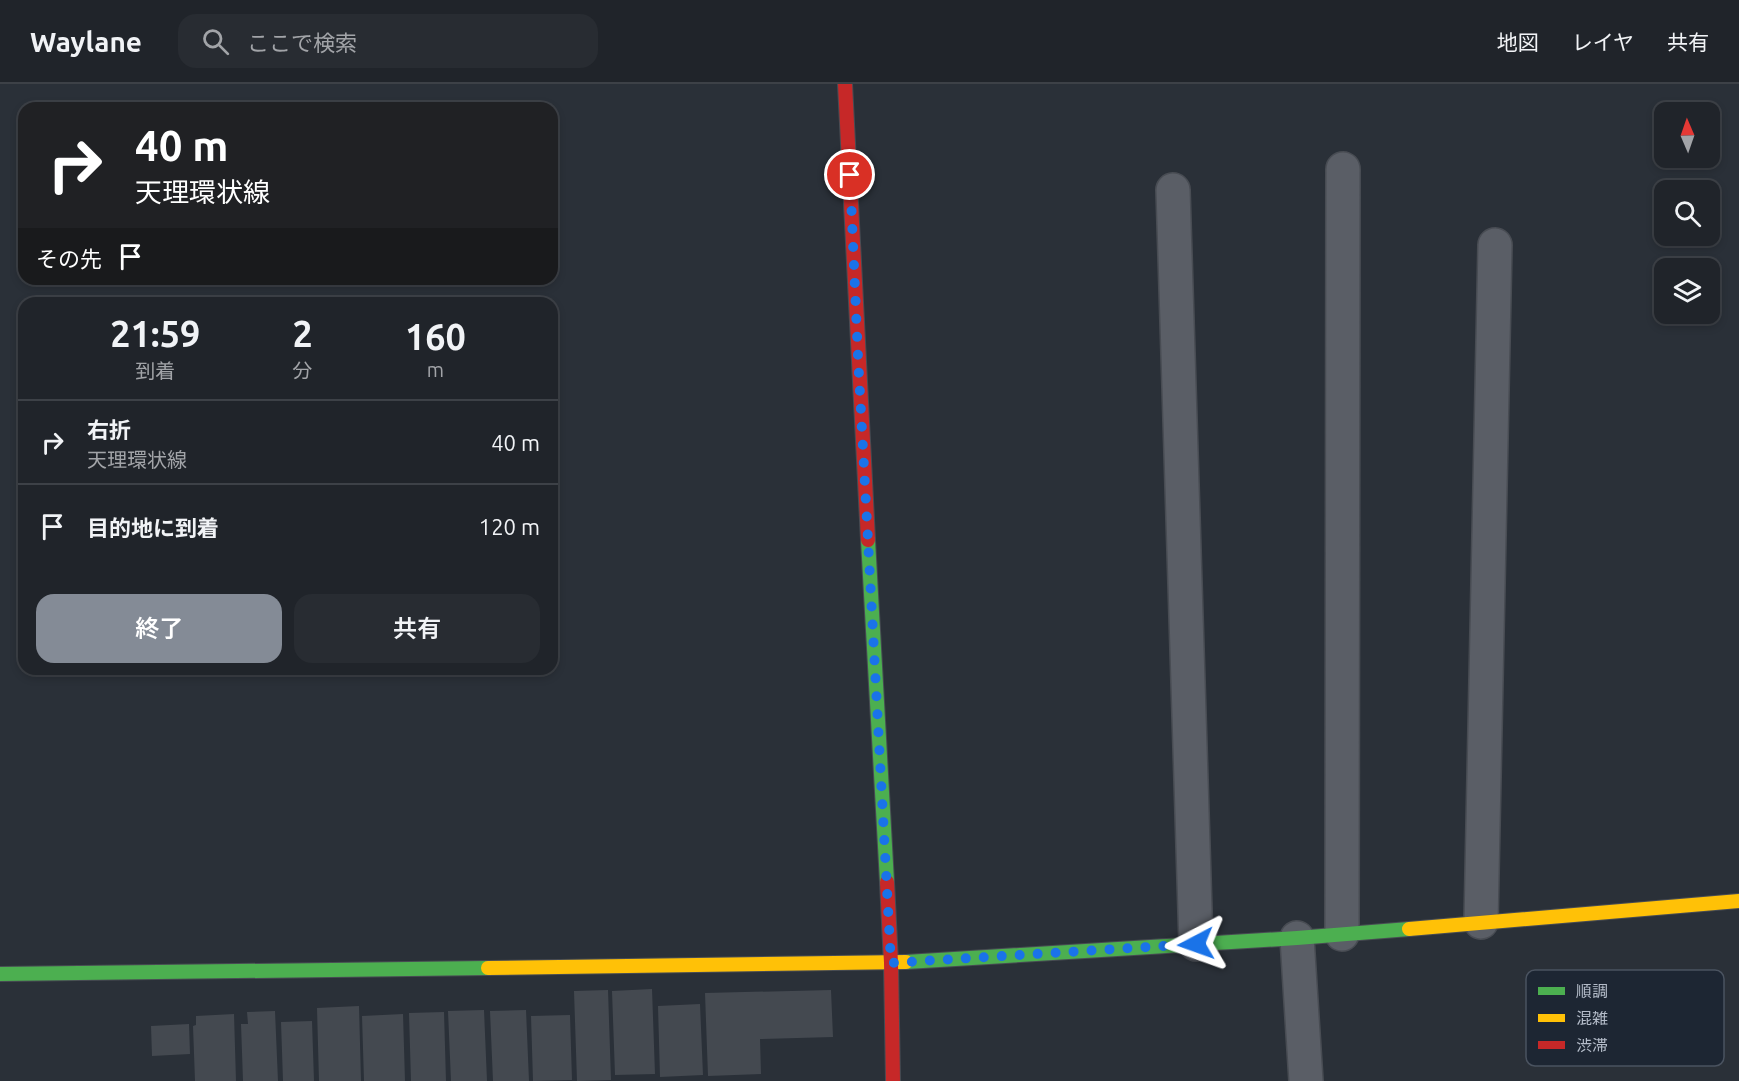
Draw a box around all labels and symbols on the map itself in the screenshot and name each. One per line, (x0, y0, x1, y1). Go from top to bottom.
north arrow (1654, 102, 1720, 168)
pin (824, 149, 875, 200)
position arrow (1164, 912, 1228, 976)
legend (1526, 970, 1724, 1066)
text: 順調 (1576, 982, 1608, 1000)
text: 混雑 (1576, 1009, 1608, 1027)
text: 渋滞 (1576, 1036, 1608, 1054)

